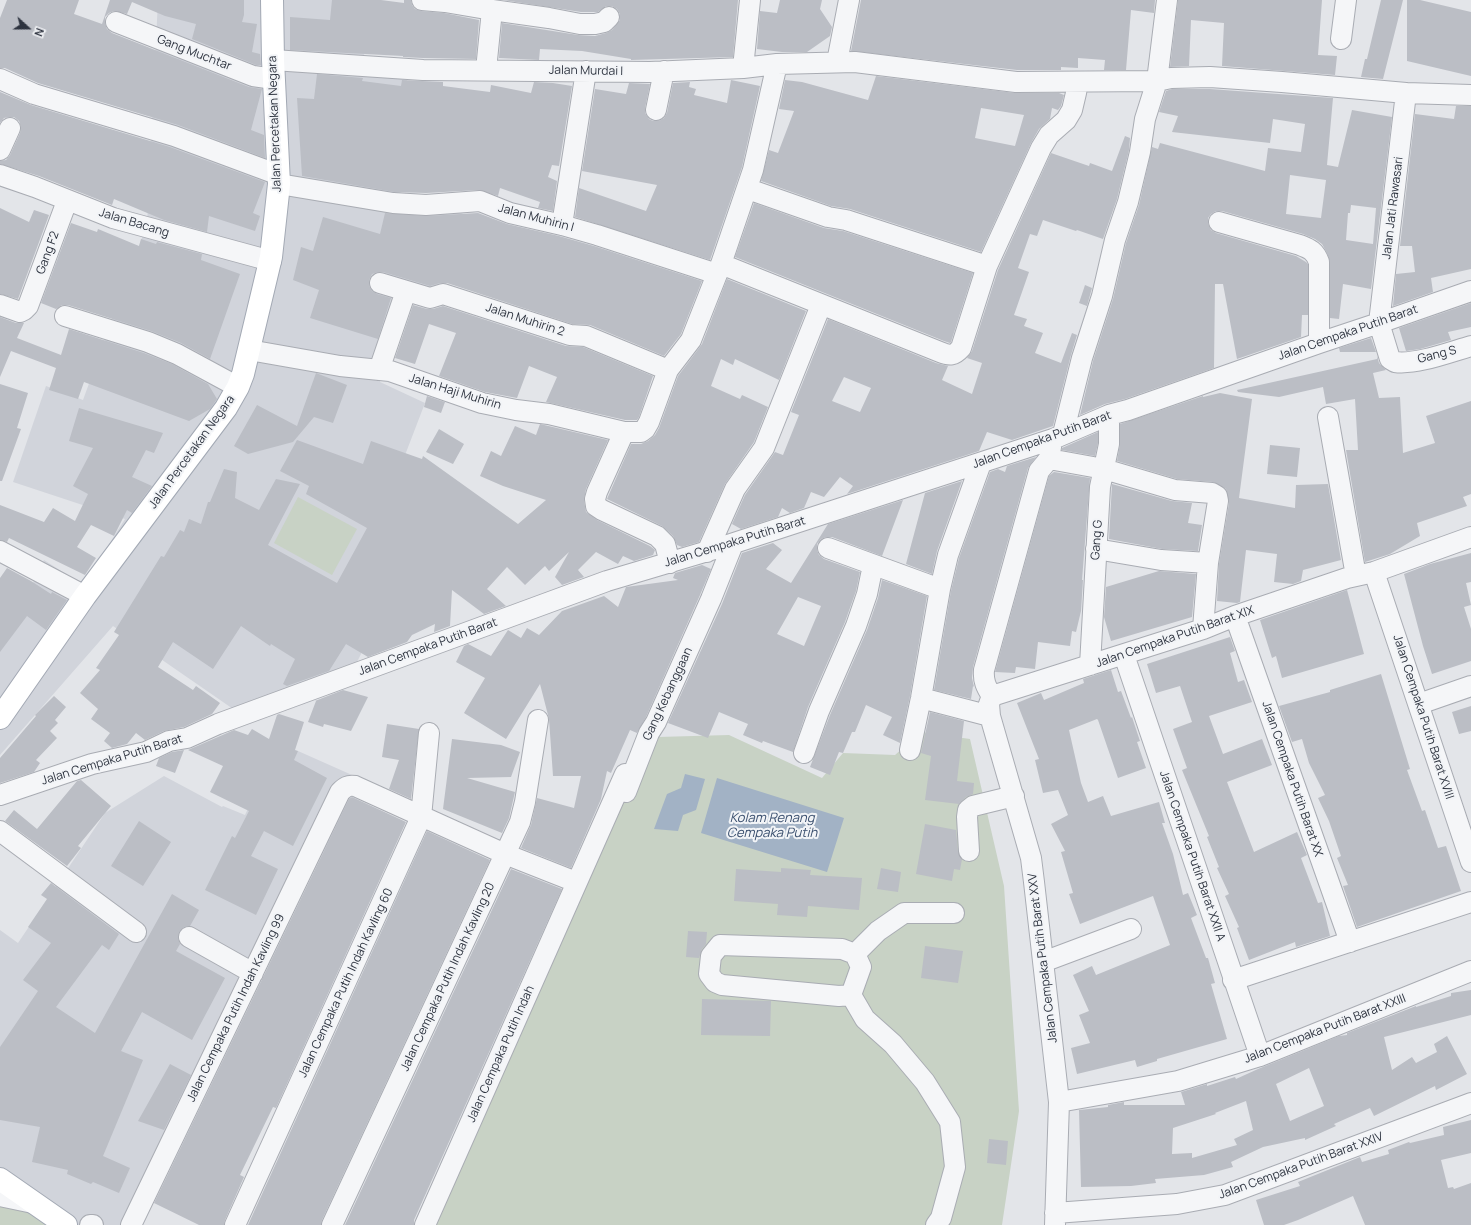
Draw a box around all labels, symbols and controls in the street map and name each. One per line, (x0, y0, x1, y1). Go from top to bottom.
north arrow (8, 8, 48, 48)
text: N (31, 26, 48, 39)
street label: Gang Muchtar (155, 32, 233, 74)
street label: Jalan Percetakan Negara (265, 56, 285, 192)
street label: Jalan Murdai I (549, 63, 623, 79)
street label: Jalan Jati Rawasari (1380, 156, 1406, 260)
street label: Jalan Muhirin I (497, 201, 575, 235)
street label: Jalan Bacang (97, 205, 171, 241)
street label: Gang F2 (34, 230, 62, 276)
street label: Jalan Muhirin 2 (484, 301, 566, 339)
street label: Jalan Cempaka Putih Barat (1276, 302, 1420, 364)
street label: Gang S (1416, 343, 1458, 367)
street label: Jalan Haji Muhirin (407, 371, 503, 413)
street label: Jalan Percetakan Negara (146, 393, 238, 511)
street label: Jalan Cempaka Putih Barat (971, 408, 1113, 472)
street label: Jalan Cempaka Putih Barat (663, 514, 807, 570)
street label: Gang G (1088, 519, 1106, 561)
street label: Jalan Cempaka Putih Barat XIX (1094, 603, 1256, 671)
street label: Jalan Cempaka Putih Barat (357, 615, 499, 679)
street label: Jalan Cempaka Putih Barat XVIII (1390, 633, 1456, 801)
street label: Gang Kebanggaan (640, 645, 696, 743)
street label: Jalan Cempaka Putih Barat XX (1259, 699, 1325, 859)
street label: Jalan Cempaka Putih Barat (40, 732, 184, 788)
street label: Jalan Cempaka Putih Barat XXII A (1156, 769, 1228, 943)
water label: Kolam Renang Cempaka Putih (727, 810, 817, 841)
street label: Jalan Cempaka Putih Barat XXV (1025, 872, 1061, 1044)
street label: Jalan Cempaka Putih Indah Kavling 20 (398, 880, 498, 1074)
street label: Jalan Cempaka Putih Indah Kavling 60 (296, 886, 396, 1080)
street label: Jalan Cempaka Putih Indah Kavling 99 (184, 912, 288, 1104)
street label: Jalan Cempaka Putih Indah (464, 984, 538, 1124)
street label: Jalan Cempaka Putih Barat XXIII (1242, 991, 1408, 1067)
street label: Jalan Cempaka Putih Barat XXIV (1217, 1130, 1385, 1202)

